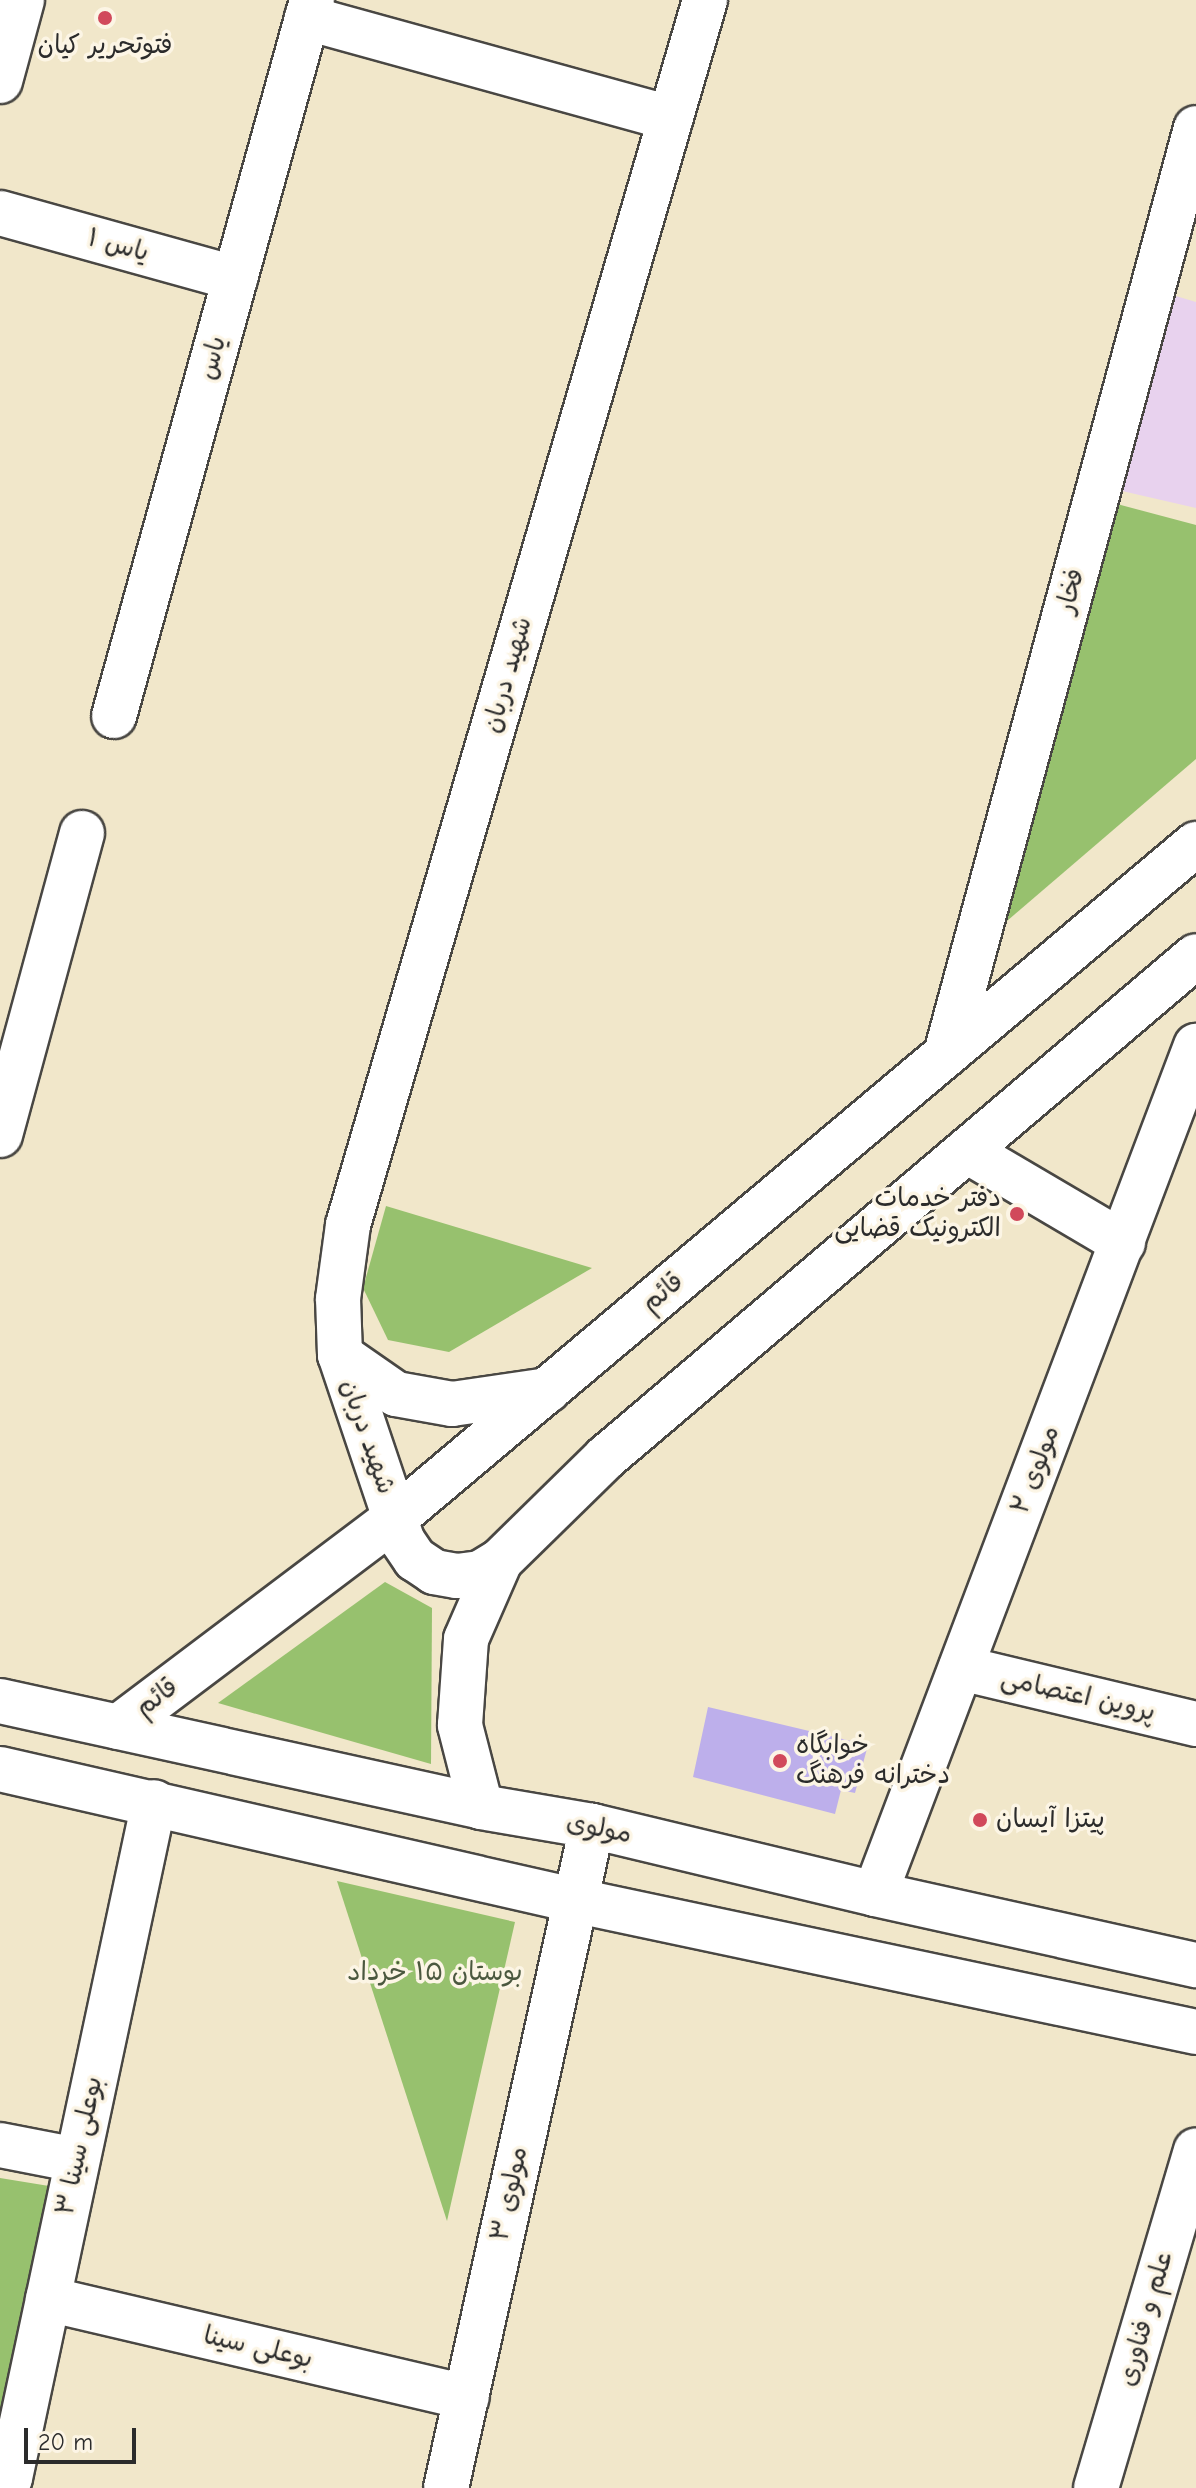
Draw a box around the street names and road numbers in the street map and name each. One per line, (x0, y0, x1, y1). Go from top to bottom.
street label: یاس ۱ (84, 223, 152, 269)
street label: یاس (192, 333, 234, 383)
street label: فخار (1050, 565, 1092, 617)
street label: شهید دربان (477, 613, 539, 737)
street label: قائم (636, 1267, 690, 1319)
street label: شهید دربان (333, 1376, 401, 1498)
street label: مولوی ۲ (1005, 1421, 1067, 1519)
street label: پروین اعتصامی (998, 1663, 1158, 1729)
street label: قائم (130, 1672, 184, 1724)
street label: مولوی (564, 1807, 634, 1851)
street label: بوعلی سینا ۳ (50, 2074, 110, 2218)
street label: مولوی ۳ (485, 2144, 535, 2244)
street label: علم و فناوری (1112, 2248, 1180, 2390)
street label: بوعلی سینا (200, 2320, 316, 2376)

